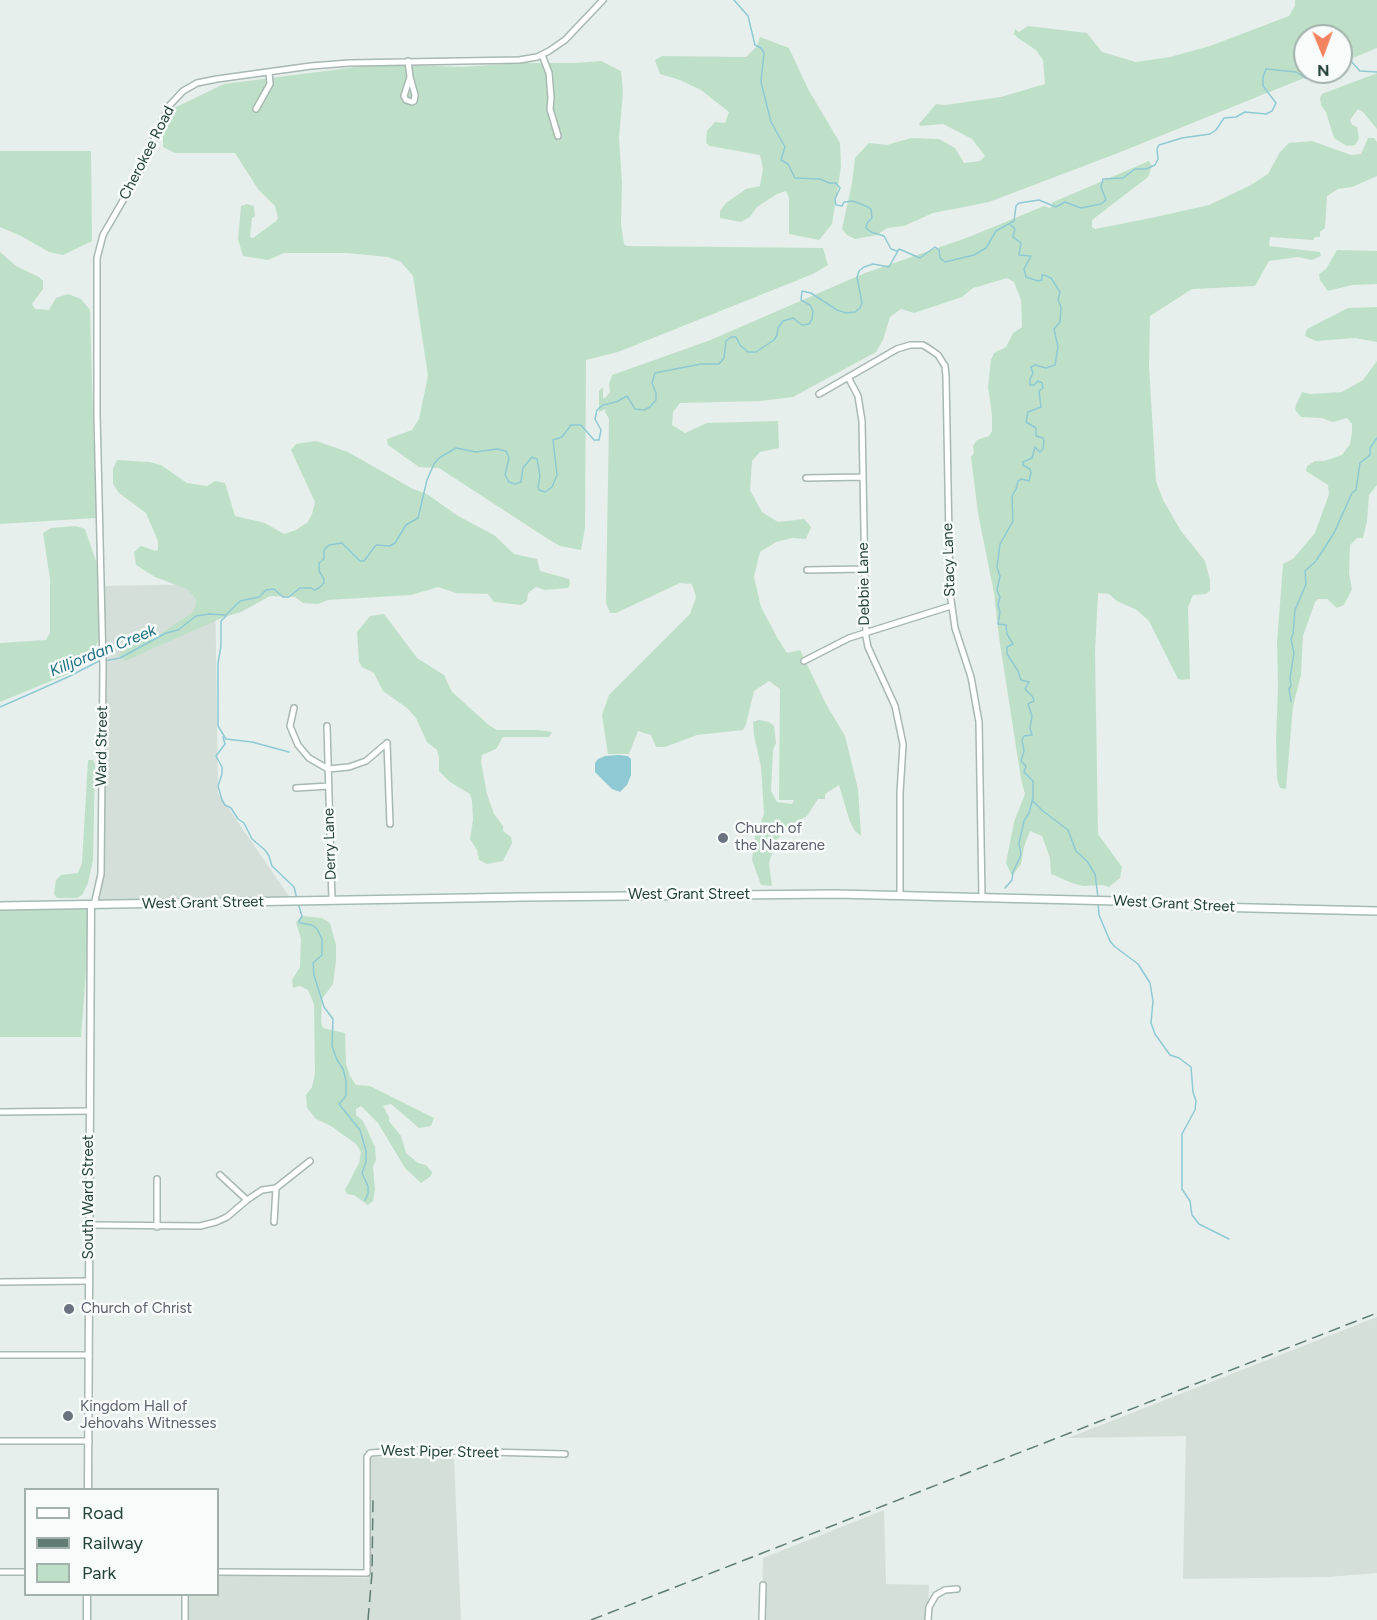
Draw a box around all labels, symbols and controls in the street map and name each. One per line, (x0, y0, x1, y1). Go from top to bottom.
north arrow (1293, 24, 1353, 84)
text: N (1317, 61, 1330, 80)
street label: Cherokee Road (116, 103, 178, 203)
street label: Stacy Lane (939, 523, 959, 597)
street label: Debbie Lane (854, 542, 874, 626)
water label: Killjordan Creek (47, 621, 159, 681)
street label: Ward Street (92, 705, 112, 787)
street label: Derry Lane (320, 808, 340, 880)
place label: Church of the Nazarene (735, 820, 825, 855)
marker: Church of the Nazarene (716, 831, 730, 845)
street label: West Grant Street (628, 886, 750, 904)
street label: West Grant Street (1113, 892, 1235, 916)
street label: West Grant Street (142, 893, 264, 913)
street label: South Ward Street (80, 1134, 98, 1260)
place label: Church of Christ (81, 1300, 192, 1318)
marker: Church of Christ (62, 1302, 76, 1316)
place label: Kingdom Hall of Jehovahs Witnesses (80, 1398, 216, 1433)
marker: Kingdom Hall of Jehovahs Witnesses (61, 1409, 75, 1423)
street label: West Piper Street (381, 1442, 499, 1462)
legend (24, 1488, 219, 1596)
text: Road (82, 1502, 123, 1524)
text: Railway (82, 1532, 143, 1554)
text: Park (82, 1562, 116, 1584)

